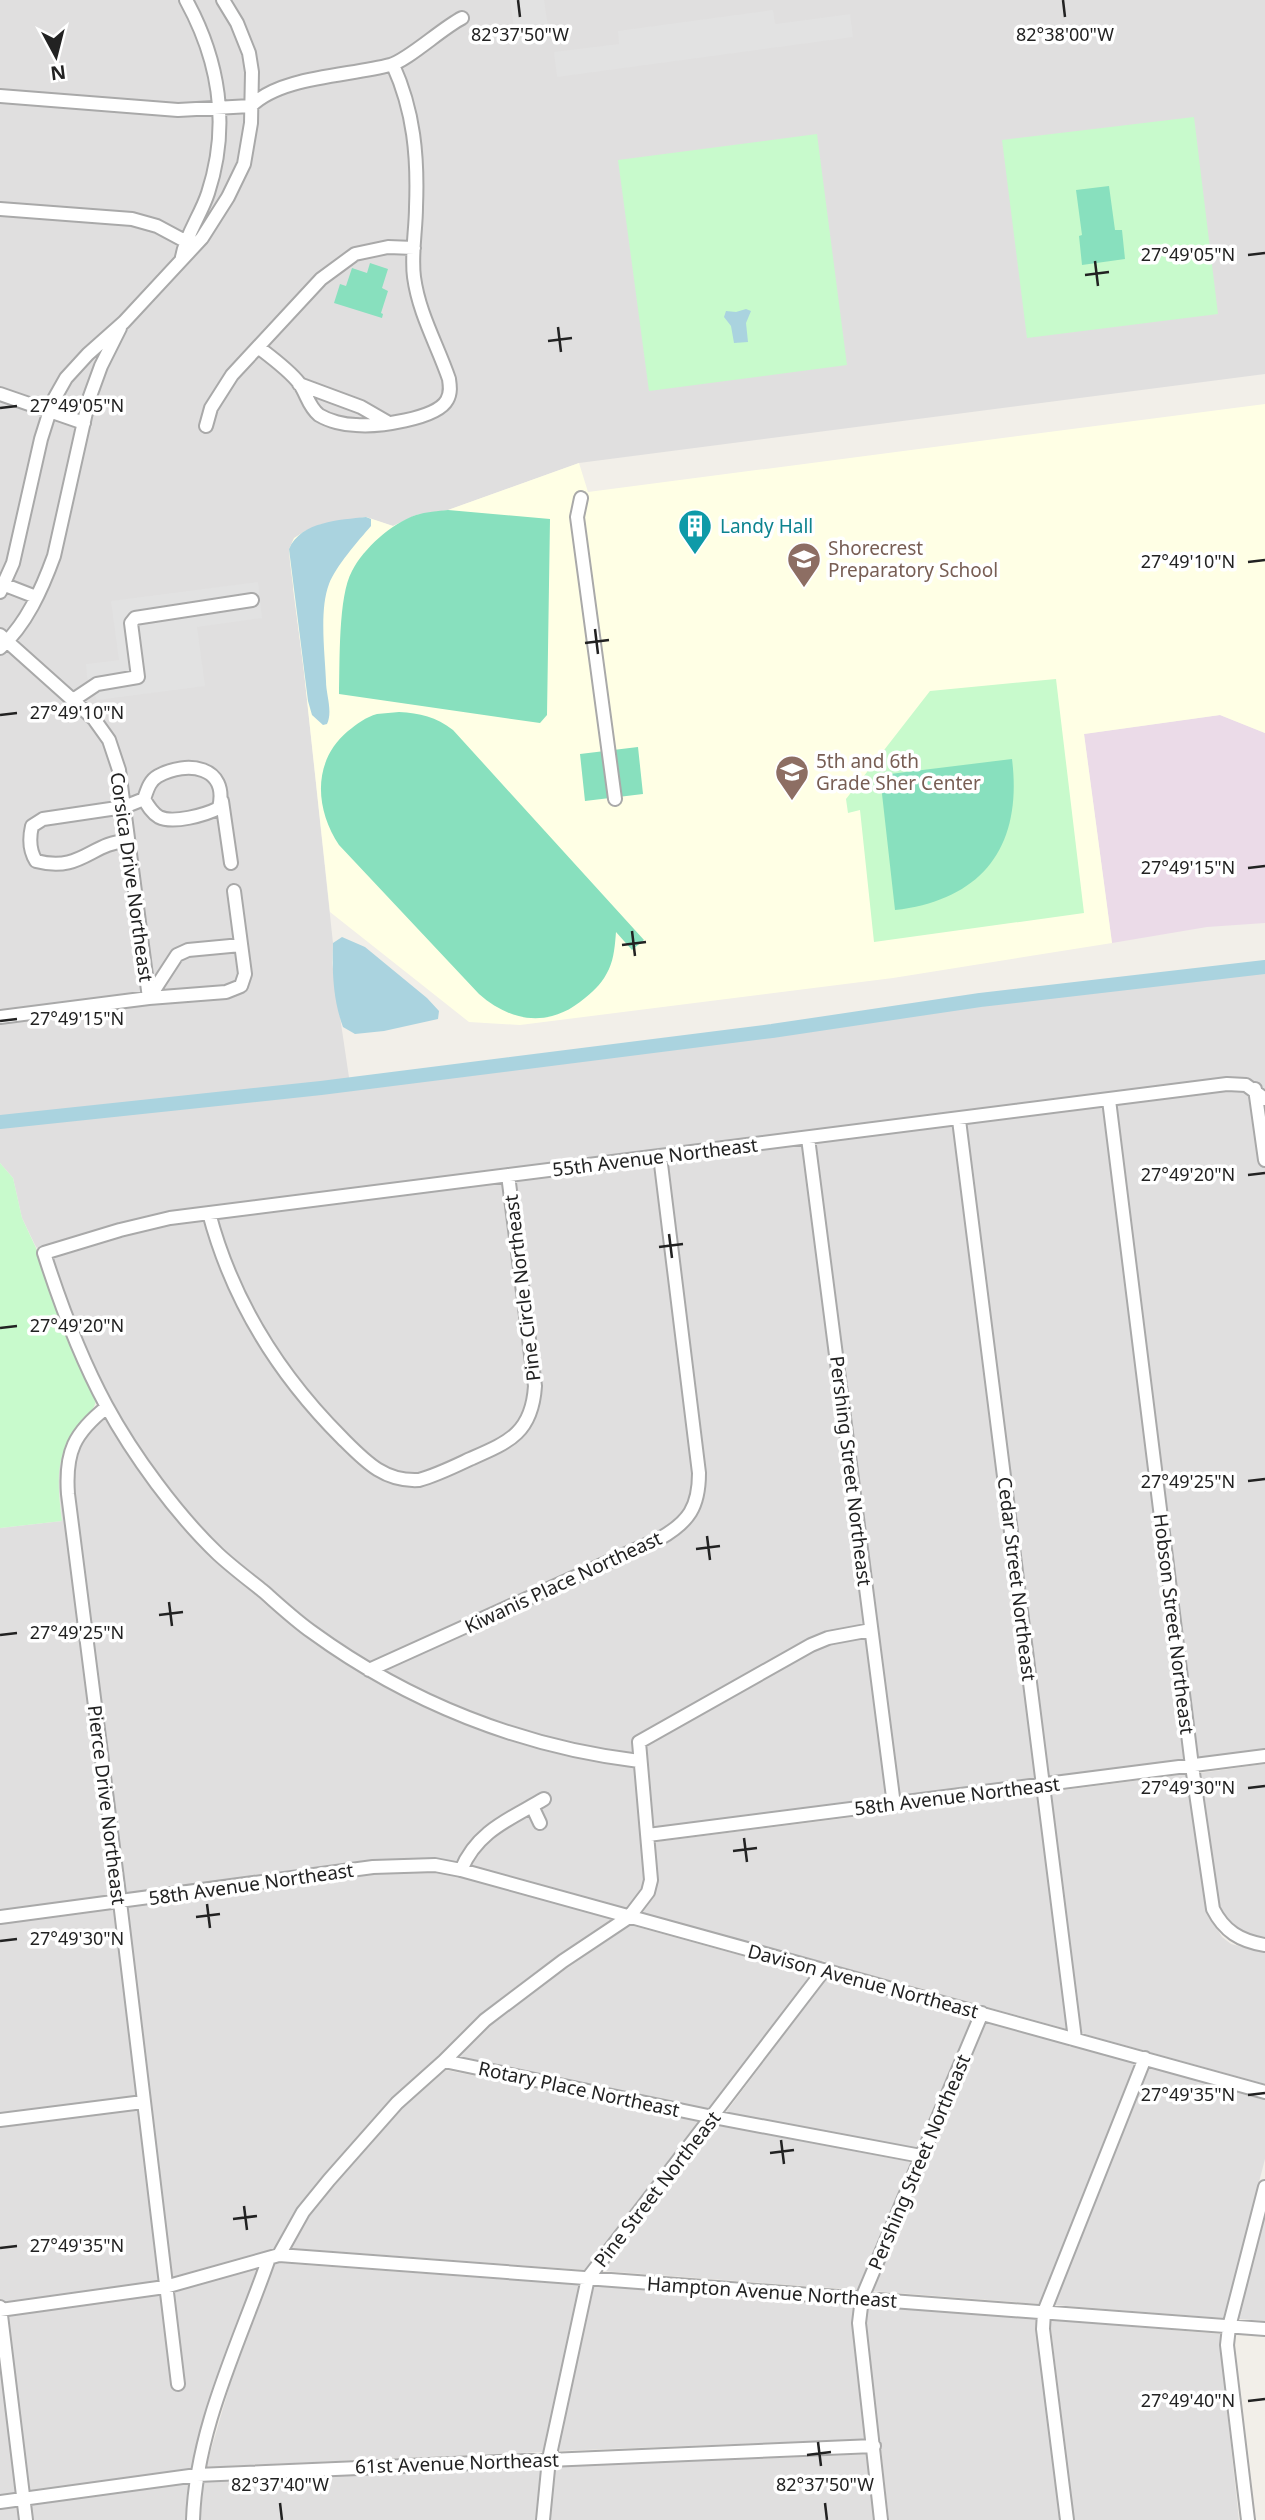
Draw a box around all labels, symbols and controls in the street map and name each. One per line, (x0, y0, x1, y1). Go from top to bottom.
north arrow (21, 21, 91, 91)
text: 82°37'50"W (471, 22, 569, 46)
text: 82°38'00"W (1016, 22, 1114, 46)
text: N (49, 59, 67, 87)
text: 27°49'05"N (1141, 242, 1235, 266)
text: 27°49'05"N (30, 393, 124, 417)
building icon: Landy Hall (676, 507, 714, 556)
place label: Landy Hall (720, 513, 813, 539)
place label: Shorecrest Preparatory School (828, 535, 998, 583)
school or university icon: Shorecrest Preparatory School (785, 540, 823, 589)
text: 27°49'10"N (1141, 549, 1235, 573)
text: 27°49'10"N (30, 700, 124, 724)
place label: 5th and 6th Grade Sher Center (816, 748, 981, 796)
school or university icon: 5th and 6th Grade Sher Center (773, 753, 811, 802)
street label: Corsica Drive Northeast (104, 770, 160, 984)
text: 27°49'15"N (1141, 855, 1235, 879)
text: 27°49'15"N (30, 1006, 124, 1030)
street label: 55th Avenue Northeast (551, 1131, 759, 1182)
text: 27°49'20"N (1141, 1162, 1235, 1186)
street label: Pine Circle Northeast (498, 1193, 546, 1383)
text: 27°49'20"N (30, 1313, 124, 1337)
street label: Pershing Street Northeast (824, 1354, 878, 1588)
text: 27°49'25"N (1141, 1469, 1235, 1493)
street label: Cedar Street Northeast (992, 1475, 1042, 1683)
street label: Hobson Street Northeast (1148, 1512, 1200, 1736)
street label: Kiwanis Place Northeast (460, 1525, 666, 1639)
text: 27°49'25"N (30, 1620, 124, 1644)
street label: Pierce Drive Northeast (82, 1704, 132, 1906)
street label: 58th Avenue Northeast (853, 1770, 1061, 1821)
text: 27°49'30"N (1141, 1775, 1235, 1799)
street label: 58th Avenue Northeast (147, 1857, 355, 1911)
text: 27°49'30"N (30, 1926, 124, 1950)
street label: Davison Avenue Northeast (745, 1938, 981, 2024)
street label: Pershing Street Northeast (862, 2050, 976, 2274)
street label: Rotary Place Northeast (476, 2055, 682, 2123)
text: 27°49'35"N (1141, 2082, 1235, 2106)
street label: Pine Street Northeast (588, 2105, 726, 2272)
text: 27°49'35"N (30, 2233, 124, 2257)
street label: Hampton Avenue Northeast (646, 2270, 898, 2314)
text: 27°49'40"N (1141, 2388, 1235, 2412)
street label: 61st Avenue Northeast (355, 2446, 560, 2480)
text: 82°37'40"W (231, 2472, 329, 2496)
text: 82°37'50"W (776, 2472, 874, 2496)

